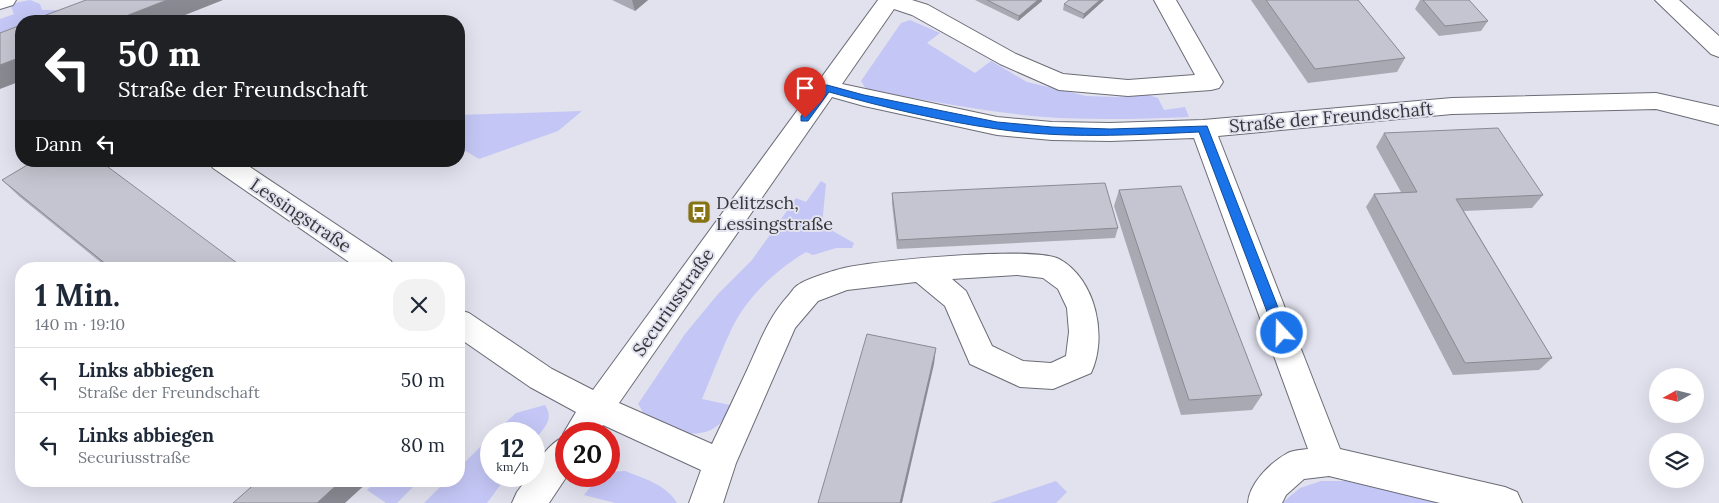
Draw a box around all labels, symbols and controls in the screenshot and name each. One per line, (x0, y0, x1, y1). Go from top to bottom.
text: 50 m (118, 31, 201, 76)
icon: left (35, 35, 100, 100)
pin (784, 67, 826, 118)
icon: arrive (791, 74, 819, 102)
text: Straße der Freundschaft (118, 75, 368, 103)
street label: Straße der Freundschaft (1228, 97, 1434, 137)
icon: left (92, 130, 120, 158)
text: Dann (35, 132, 82, 156)
street label: Lessingstraße (246, 173, 356, 257)
place label: Delitzsch, Lessingstraße (716, 191, 833, 235)
bus stop icon: Delitzsch, Lessingstraße (686, 199, 712, 225)
street label: Securiusstraße (627, 243, 719, 360)
text: 1 Min. (35, 276, 120, 314)
button: close (393, 279, 445, 331)
position arrow (1255, 306, 1307, 358)
text: 140 m · 19:10 (35, 314, 125, 334)
text: Links abbiegen (78, 358, 214, 382)
icon: left (35, 366, 63, 394)
text: 50 m (401, 368, 445, 392)
north arrow (1649, 368, 1704, 422)
map controls (1649, 368, 1704, 488)
text: Straße der Freundschaft (78, 382, 260, 402)
speed limit sign: 20 (555, 422, 620, 487)
text: Links abbiegen (78, 423, 214, 447)
icon: left (35, 431, 63, 459)
text: 12 (501, 432, 524, 464)
text: 80 m (401, 433, 445, 457)
button: layers (1649, 433, 1704, 488)
text: Securiusstraße (78, 447, 190, 467)
text: km/h (496, 459, 529, 474)

